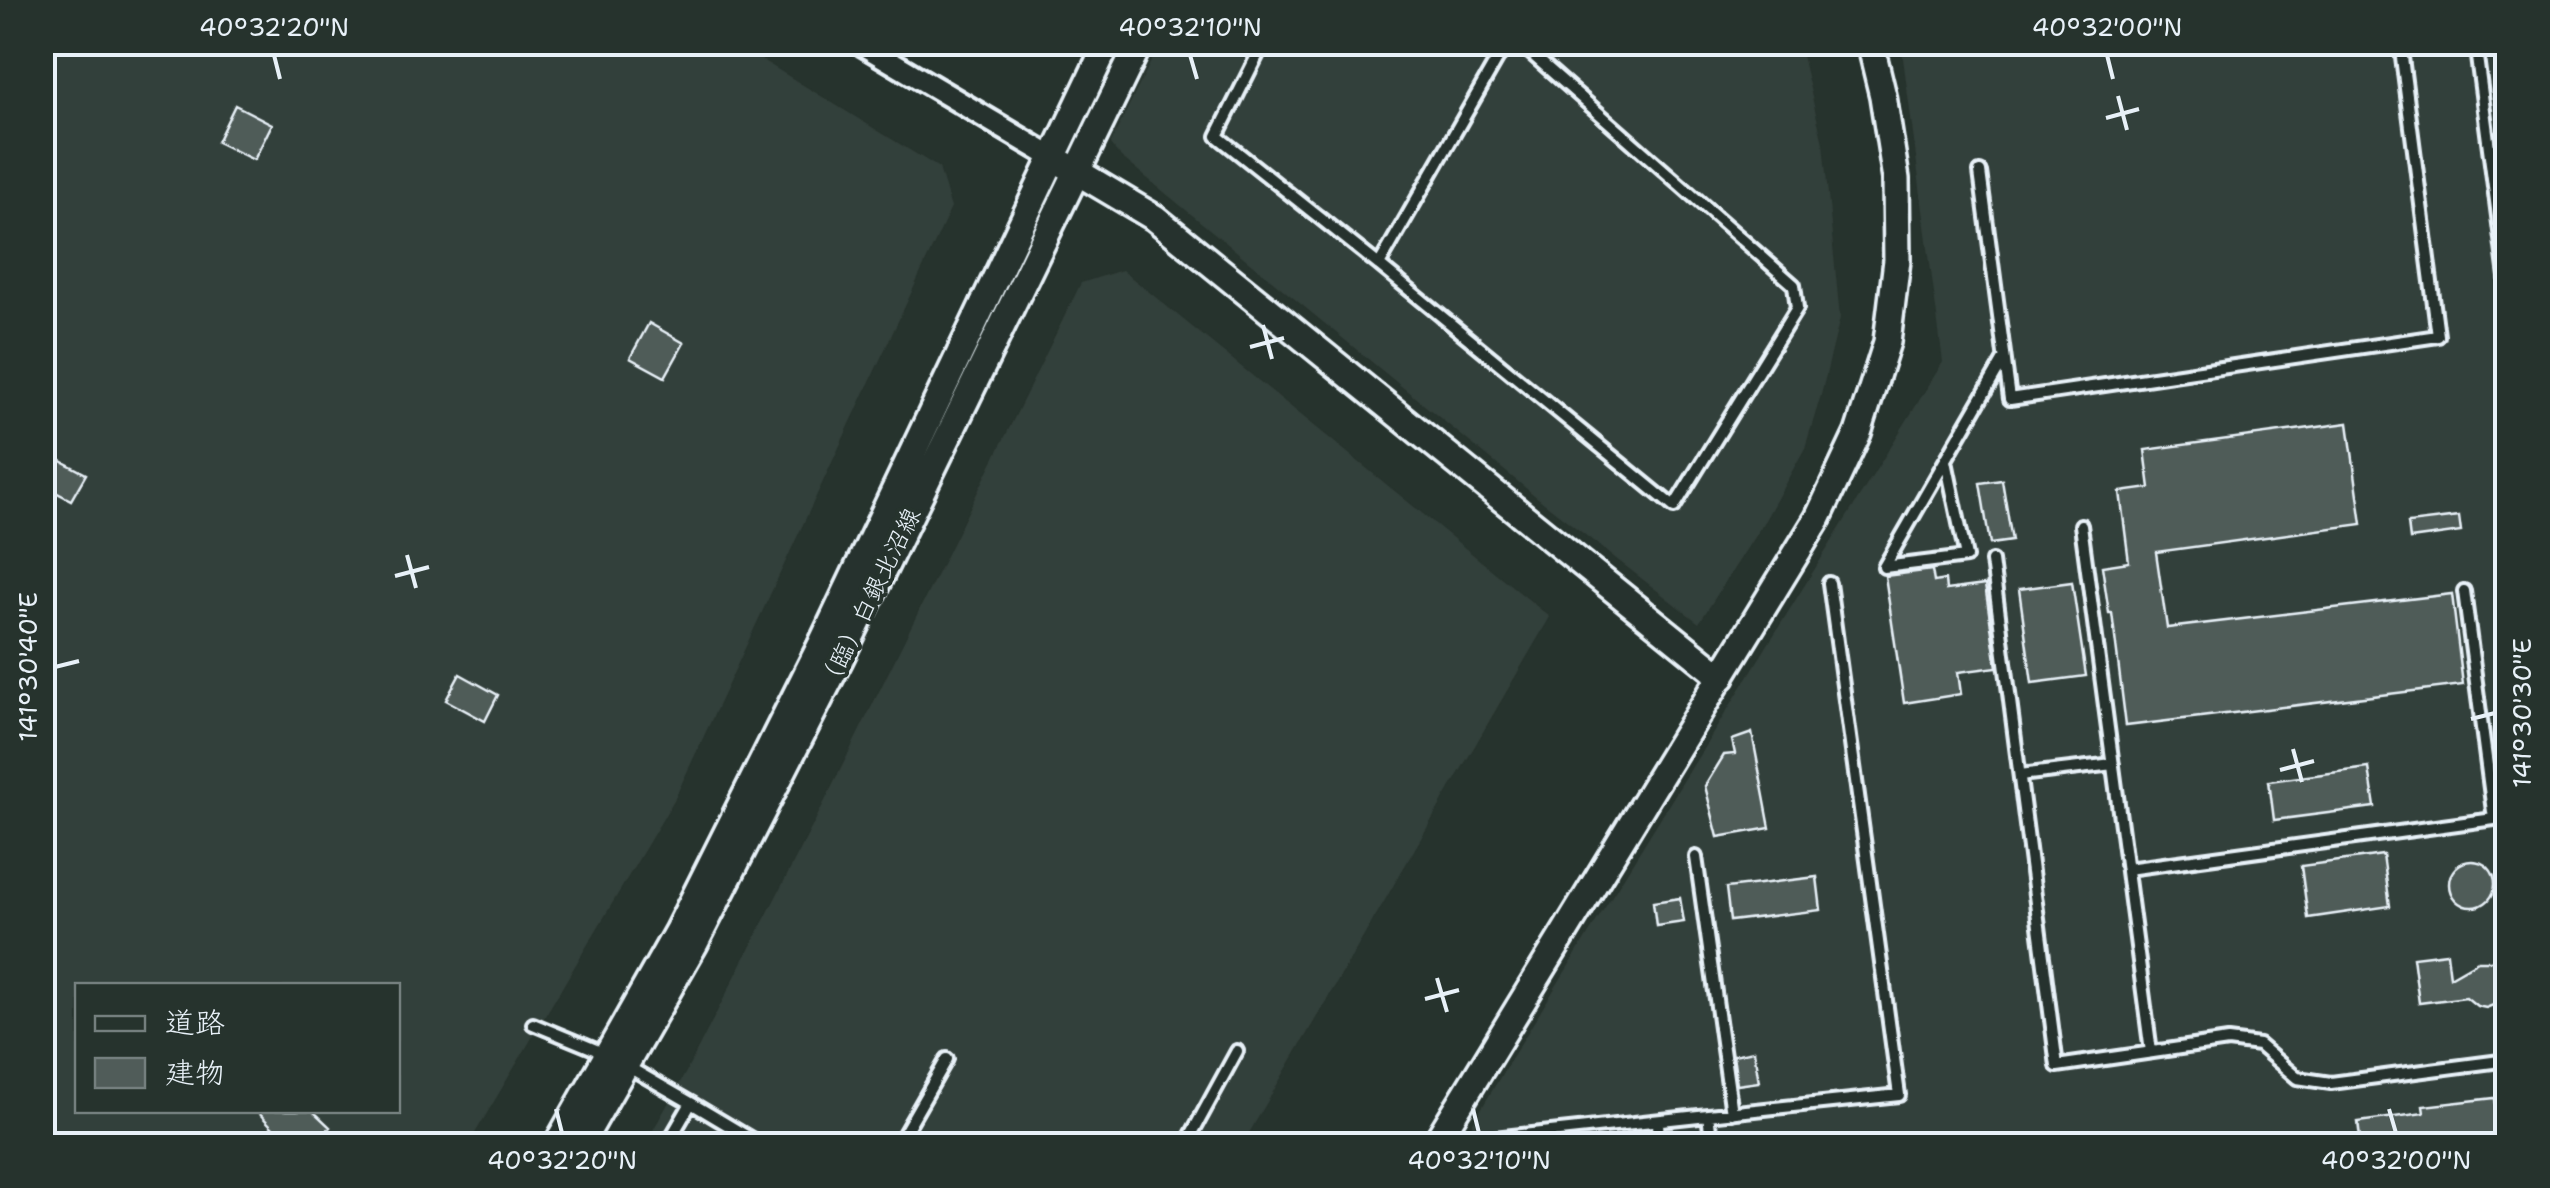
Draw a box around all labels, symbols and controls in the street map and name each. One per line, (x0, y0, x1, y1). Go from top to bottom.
text: 40°32'20"N (199, 10, 349, 44)
text: 40°32'10"N (1118, 10, 1262, 44)
text: 40°32'00"N (2032, 10, 2182, 44)
street label: （臨）白銀北沼線 (810, 502, 928, 696)
text: 141°30'40"E (11, 592, 45, 742)
text: 141°30'30"E (2505, 638, 2539, 788)
legend (75, 983, 400, 1113)
text: 道路 (165, 1002, 225, 1043)
text: 建物 (165, 1052, 225, 1093)
text: 40°32'20"N (487, 1143, 637, 1177)
text: 40°32'10"N (1407, 1143, 1551, 1177)
text: 40°32'00"N (2321, 1143, 2471, 1177)

